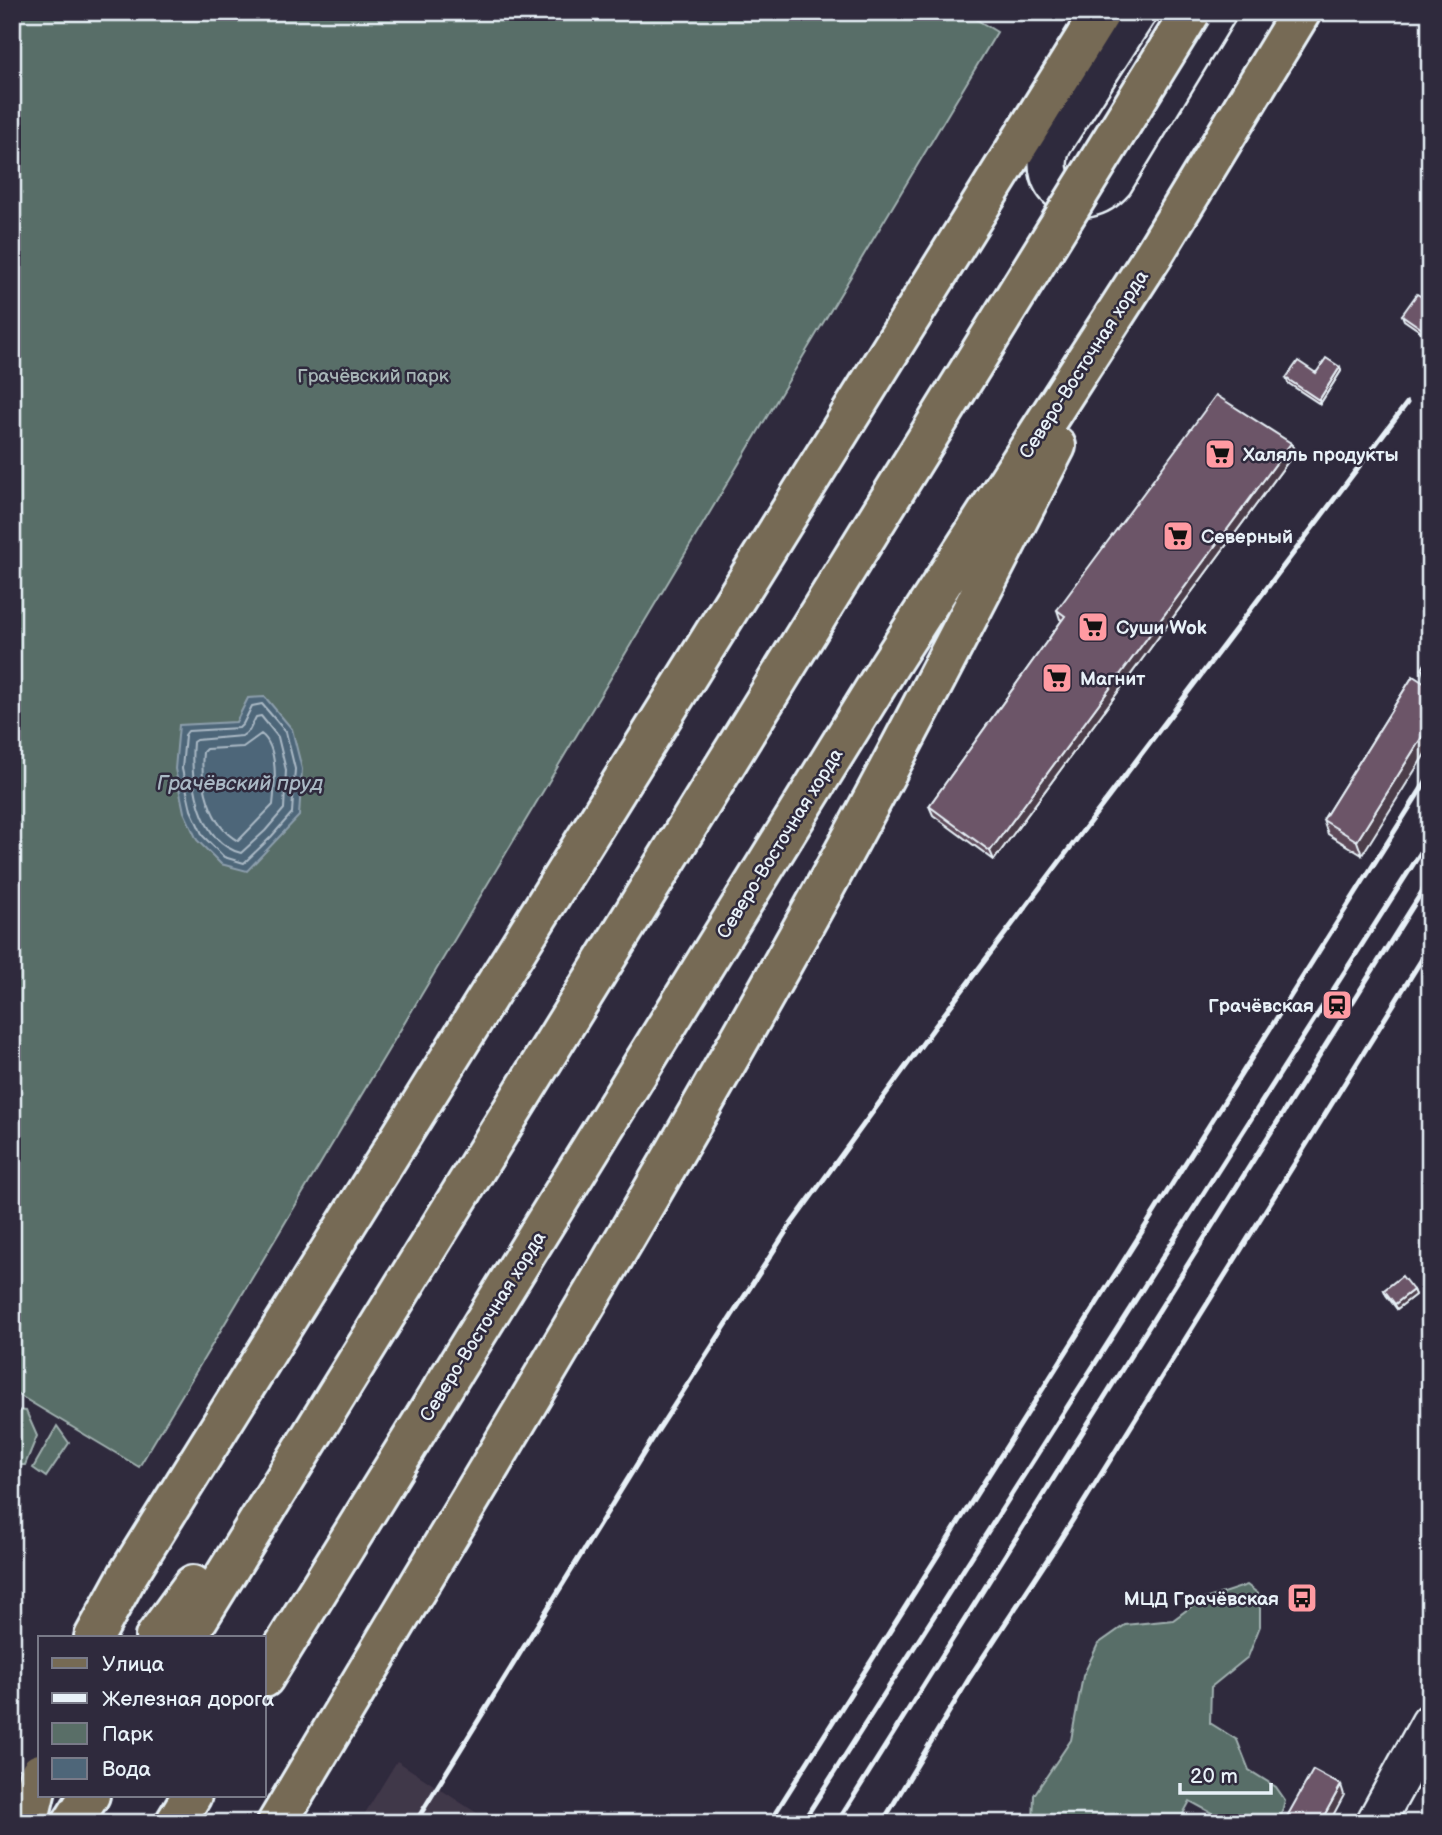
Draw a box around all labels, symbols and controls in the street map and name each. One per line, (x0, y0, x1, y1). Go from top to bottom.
street label: Северо-Восточная хорда (1015, 266, 1154, 463)
park label: Грачёвский парк (297, 365, 449, 388)
supermarket icon: Халяль продукты (1203, 437, 1237, 471)
place label: Халяль продукты (1242, 444, 1399, 467)
supermarket icon: Северный (1161, 519, 1195, 553)
place label: Северный (1201, 526, 1293, 549)
supermarket icon: Суши Wok (1076, 610, 1110, 644)
place label: Суши Wok (1116, 617, 1207, 640)
supermarket icon: Магнит (1040, 661, 1074, 695)
place label: Магнит (1080, 668, 1145, 691)
street label: Северо-Восточная хорда (712, 744, 848, 943)
water label: Грачёвский пруд (157, 771, 324, 796)
station icon: Грачёвская (1320, 988, 1354, 1022)
place label: Грачёвская (1208, 995, 1314, 1018)
street label: Северо-Восточная хорда (415, 1227, 551, 1426)
bus stop icon: МЦД Грачёвская (1285, 1581, 1319, 1615)
place label: МЦД Грачёвская (1124, 1588, 1279, 1611)
legend (38, 1636, 266, 1797)
text: Улица (102, 1652, 165, 1677)
text: Железная дорога (102, 1687, 275, 1712)
text: Парк (102, 1722, 153, 1747)
scale bar (1180, 1751, 1270, 1795)
text: Вода (102, 1757, 151, 1782)
text: 20 m (1190, 1764, 1238, 1789)

